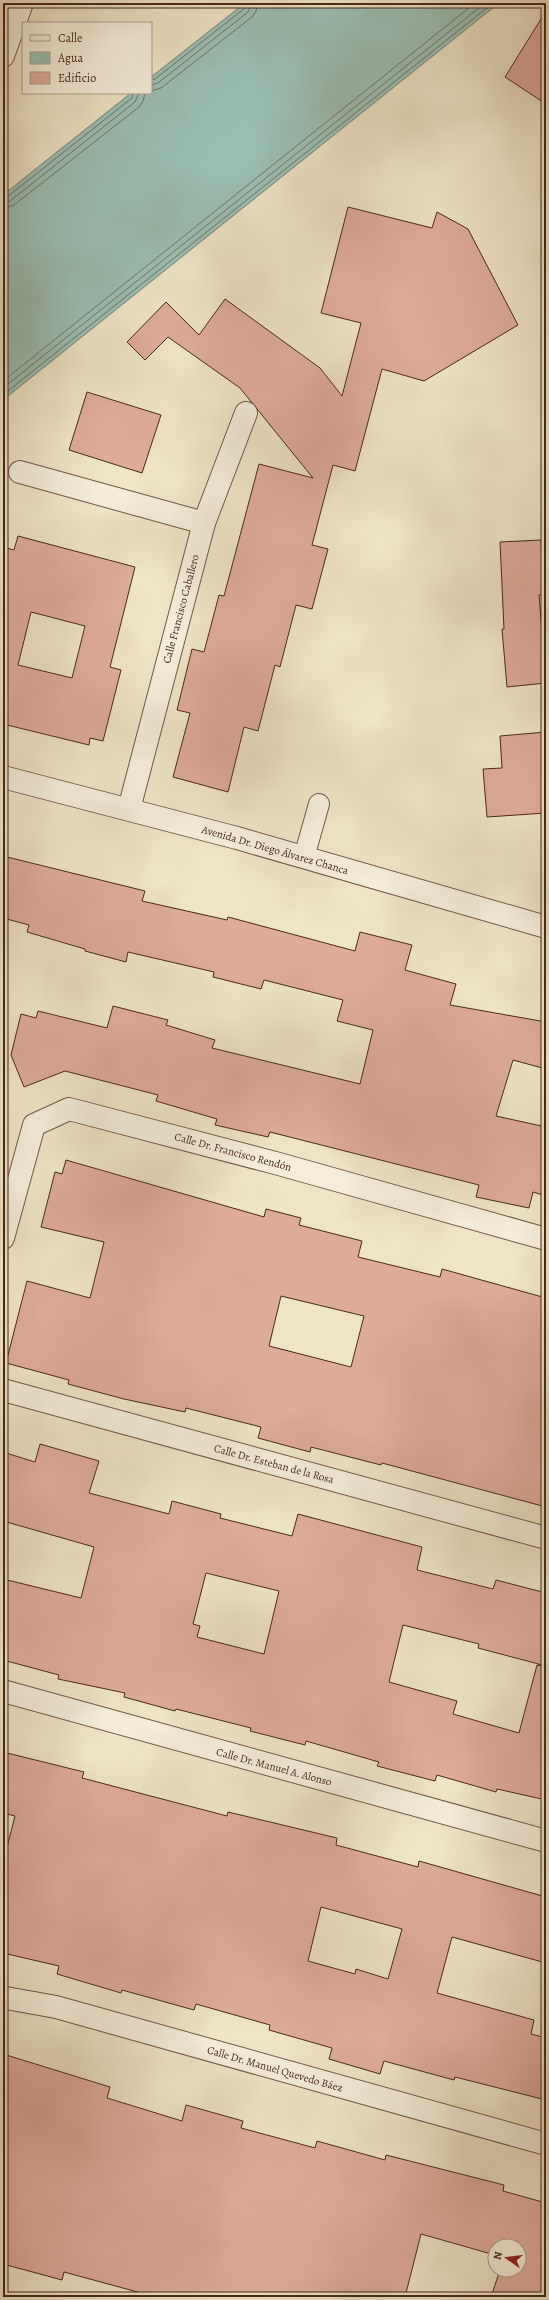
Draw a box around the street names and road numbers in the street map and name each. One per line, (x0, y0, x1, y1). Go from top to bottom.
street label: Calle Francisco Caballero (159, 552, 203, 665)
street label: Avenida Dr. Diego Álvarez Chanca (199, 822, 351, 878)
street label: Calle Dr. Francisco Rendón (173, 1129, 293, 1175)
street label: Calle Dr. Esteban de la Rosa (212, 1441, 337, 1487)
street label: Calle Dr. Manuel A. Alonso (215, 1744, 334, 1790)
street label: Calle Dr. Manuel Quevedo Báez (205, 2042, 345, 2096)

